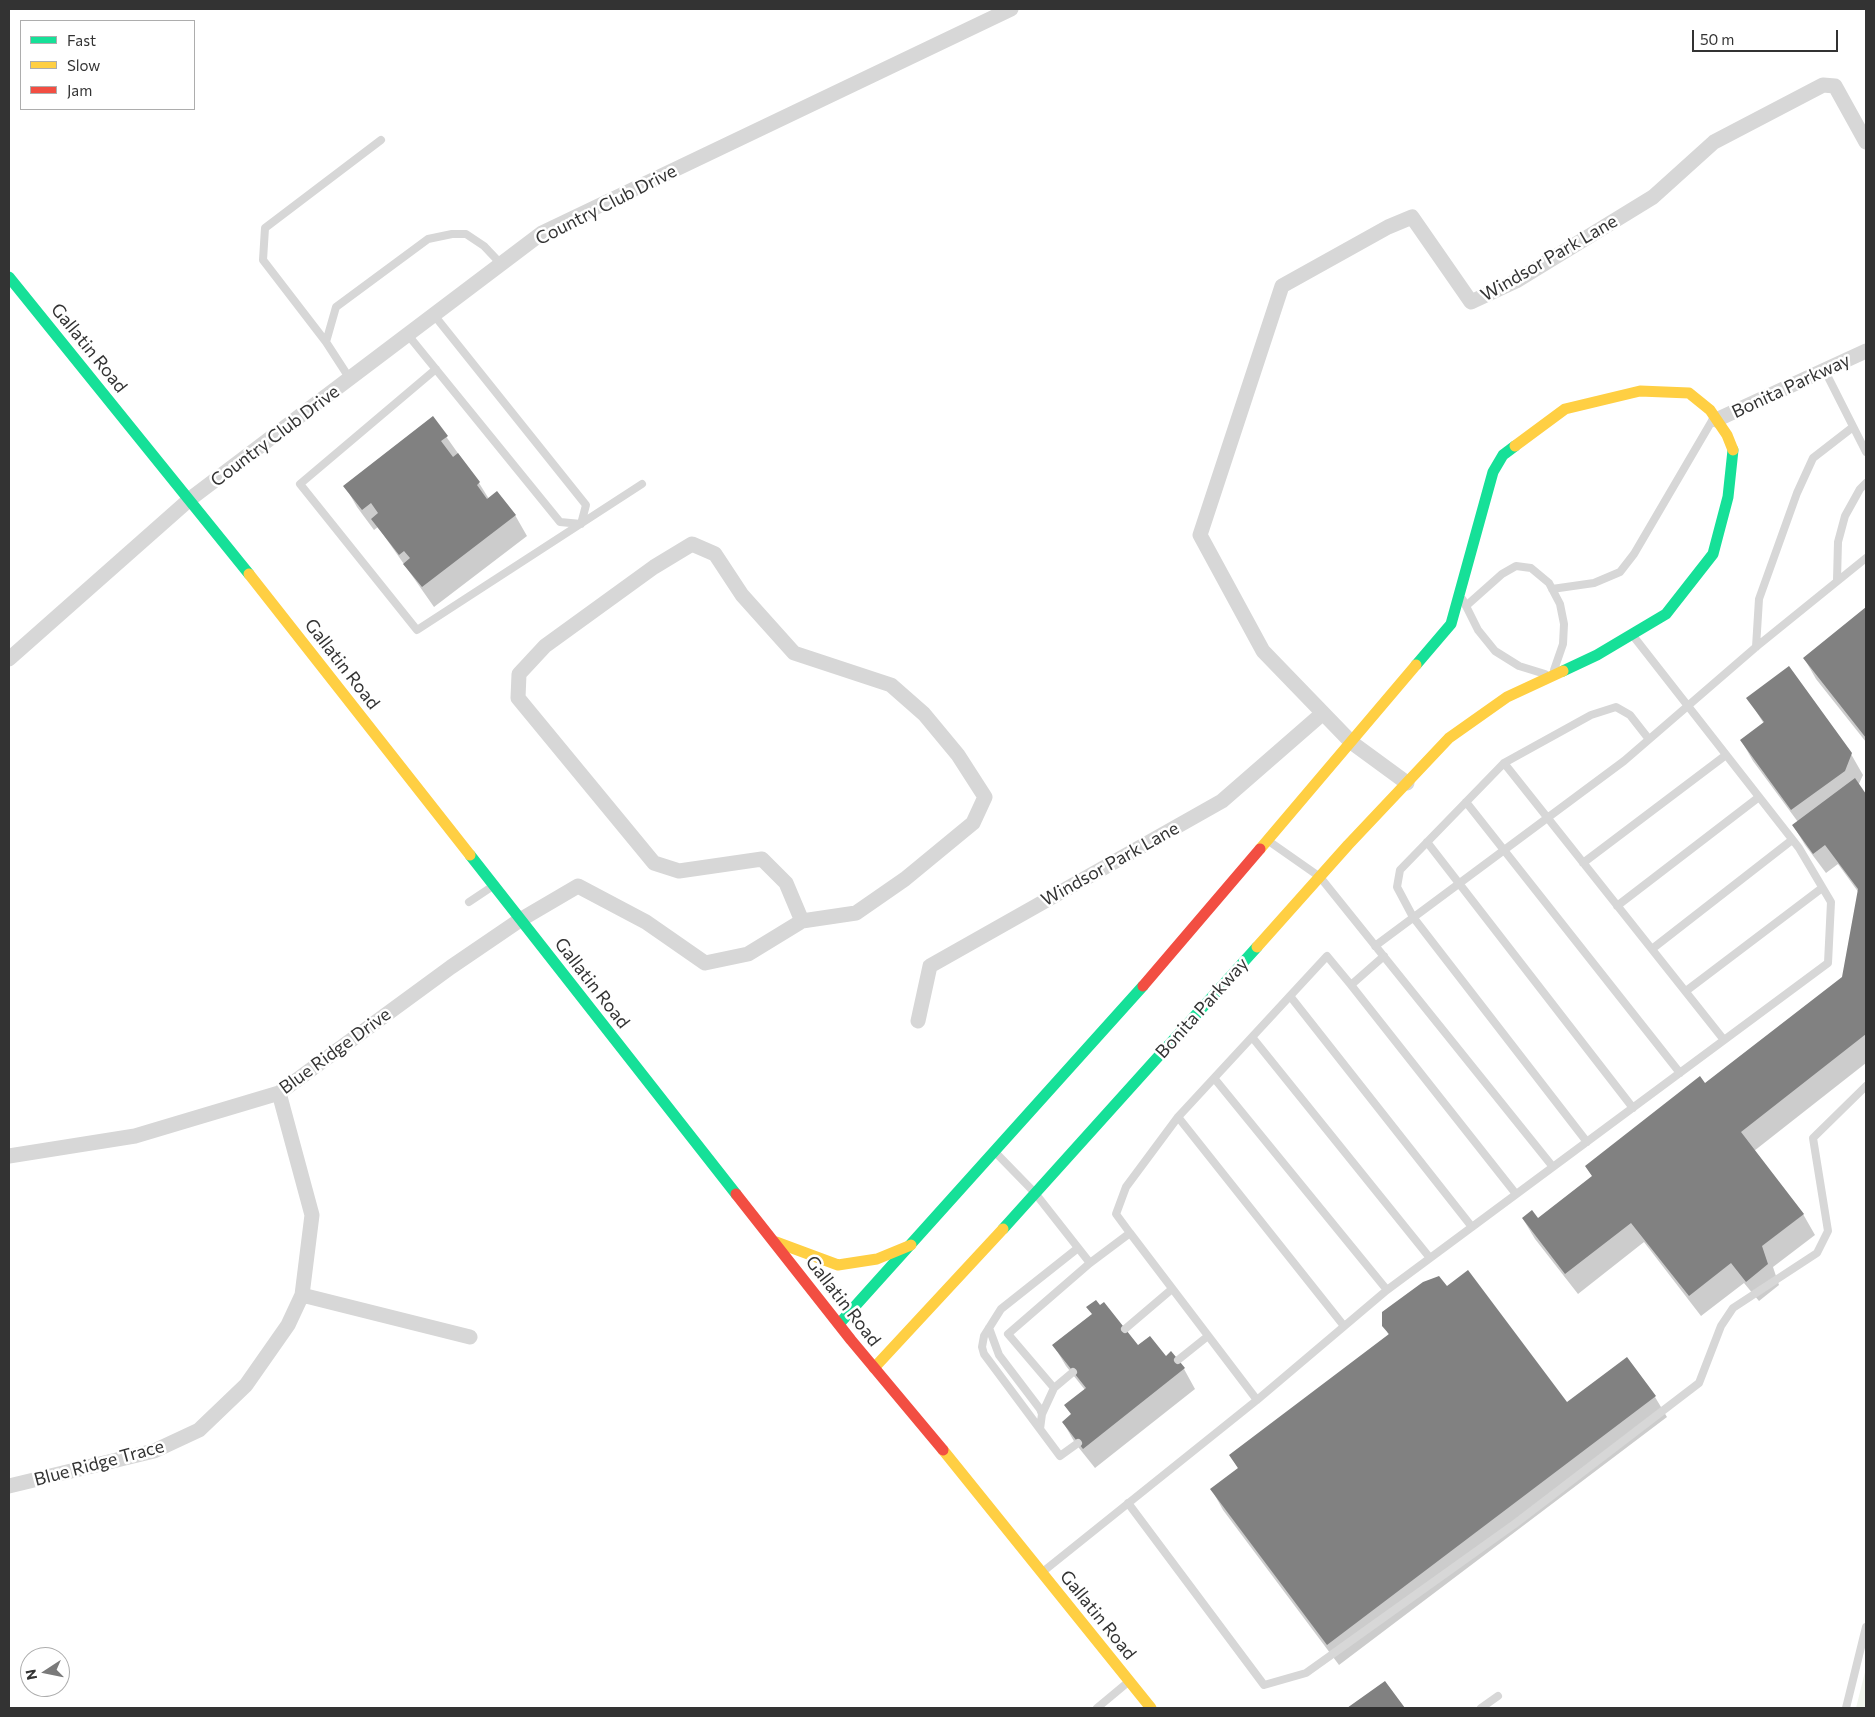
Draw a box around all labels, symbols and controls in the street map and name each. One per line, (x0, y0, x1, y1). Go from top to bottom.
legend (20, 20, 195, 110)
scale bar (1695, 20, 1841, 52)
text: 50 m (1700, 30, 1734, 48)
text: Fast (67, 31, 96, 49)
text: Slow (67, 56, 100, 74)
text: Jam (67, 81, 92, 99)
street label: Country Club Drive (532, 160, 680, 250)
street label: Windsor Park Lane (1477, 210, 1621, 306)
street label: Gallatin Road (46, 299, 132, 397)
street label: Bonita Parkway (1728, 349, 1854, 423)
street label: Country Club Drive (206, 381, 344, 491)
street label: Gallatin Road (300, 614, 384, 714)
street label: Windsor Park Lane (1037, 817, 1183, 911)
street label: Gallatin Road (550, 933, 634, 1033)
street label: Bonita Parkway (1151, 953, 1253, 1063)
street label: Blue Ridge Drive (275, 1003, 395, 1099)
street label: Gallatin Road (801, 1251, 885, 1351)
street label: Blue Ridge Trace (32, 1435, 166, 1491)
street label: Gallatin Road (1055, 1566, 1141, 1664)
north arrow (20, 1647, 70, 1697)
text: N (21, 1668, 40, 1682)

